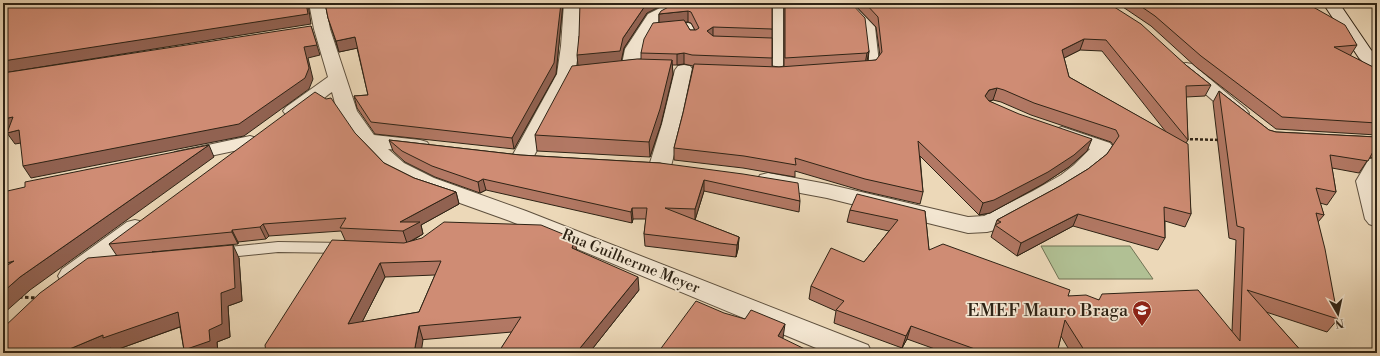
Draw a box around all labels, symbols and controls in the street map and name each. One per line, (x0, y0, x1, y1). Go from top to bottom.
street label: Rua Guilherme Meyer (559, 225, 703, 298)
north arrow (1318, 294, 1358, 334)
place label: EMEF Mauro Braga (967, 299, 1129, 322)
school or university icon: EMEF Mauro Braga (1131, 299, 1153, 327)
text: N (1334, 315, 1345, 331)

